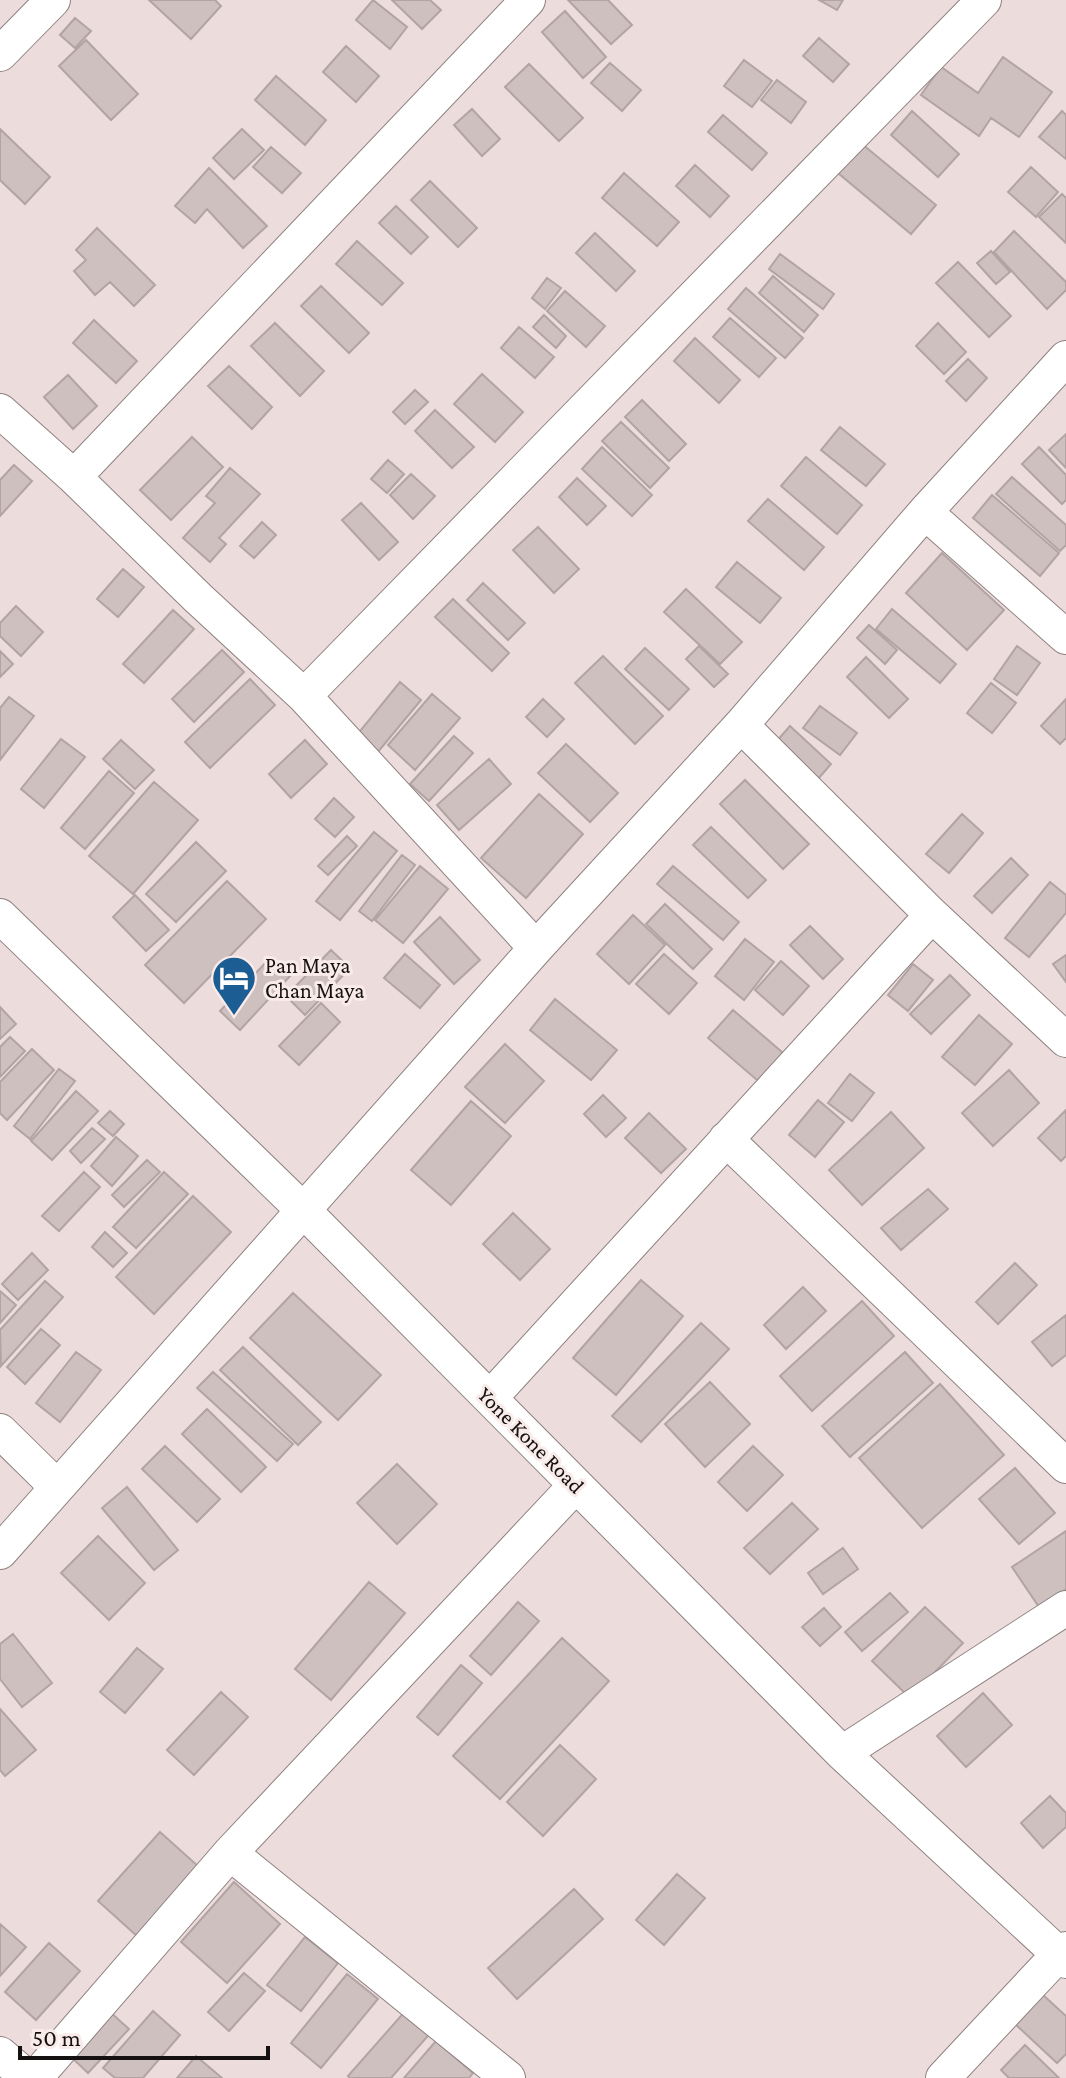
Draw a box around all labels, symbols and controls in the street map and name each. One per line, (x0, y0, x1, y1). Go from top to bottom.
place label: Pan Maya Chan Maya (265, 953, 364, 1003)
hotel icon: Pan Maya Chan Maya (210, 954, 258, 1017)
street label: Yone Kone Road (473, 1382, 590, 1499)
scale bar (20, 2010, 268, 2060)
text: 50 m (32, 2024, 81, 2051)

